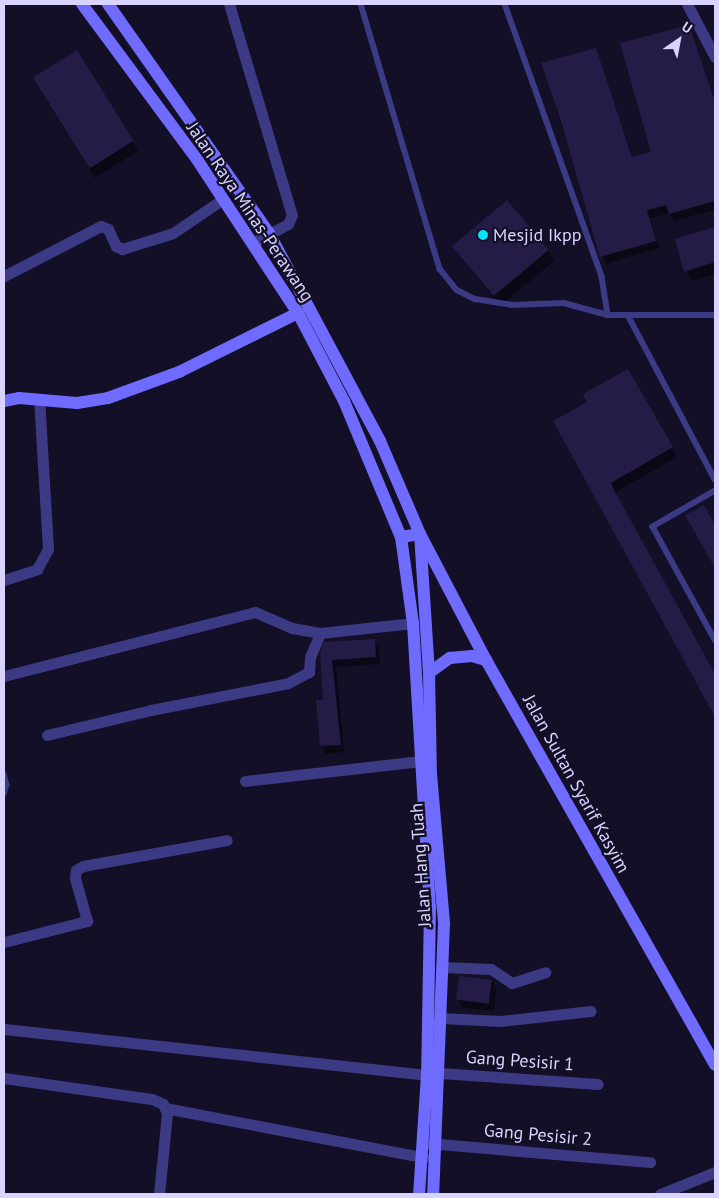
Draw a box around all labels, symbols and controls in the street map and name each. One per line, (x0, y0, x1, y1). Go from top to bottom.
north arrow (654, 15, 704, 65)
text: U (679, 17, 696, 37)
street label: Jalan Raya Minas-Perawang (182, 118, 318, 306)
place label: Mesjid Ikpp (493, 224, 581, 246)
marker: Mesjid Ikpp (477, 229, 489, 241)
street label: Jalan Sultan Syarif Kasyim (518, 691, 634, 877)
street label: Jalan Hang Tuah (406, 802, 436, 928)
street label: Gang Pesisir 1 (465, 1046, 575, 1076)
street label: Gang Pesisir 2 (483, 1120, 593, 1150)

